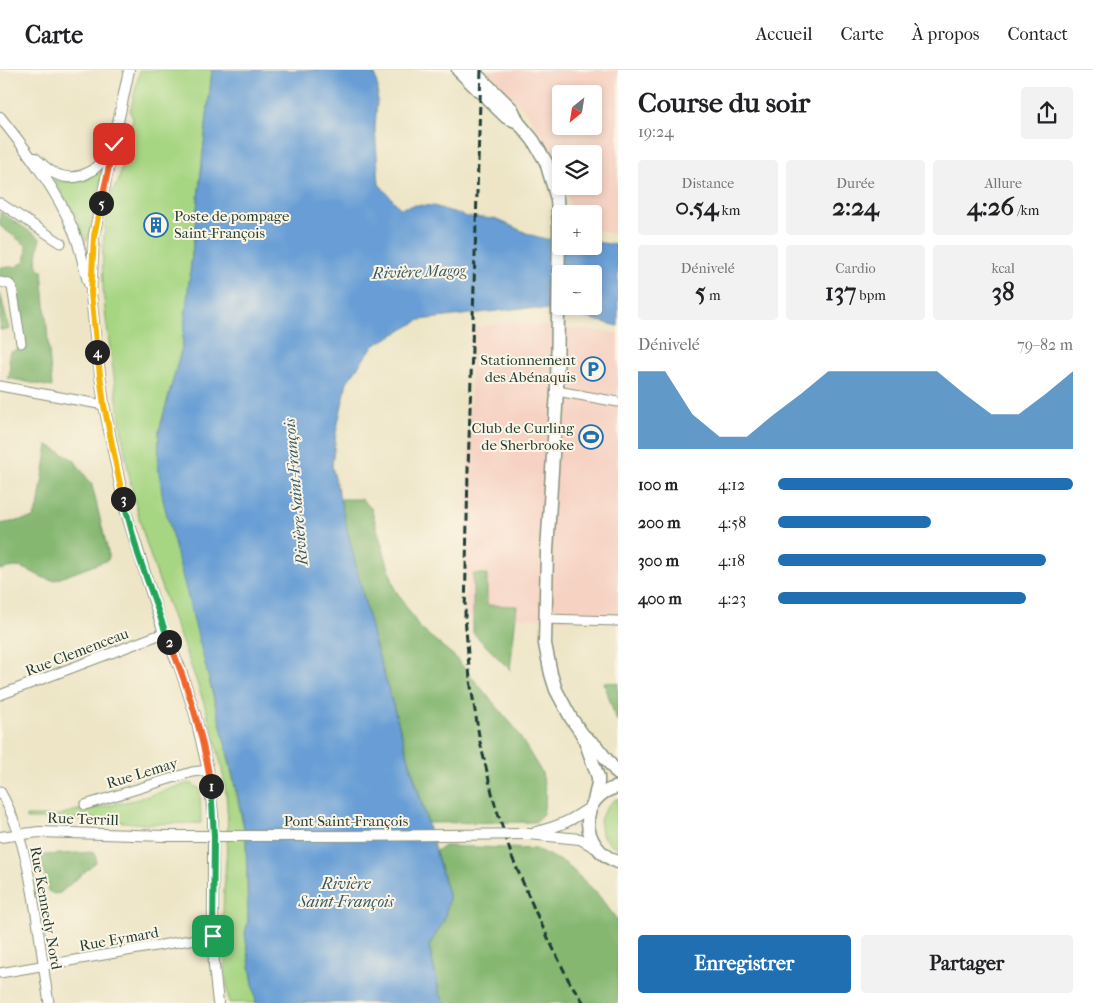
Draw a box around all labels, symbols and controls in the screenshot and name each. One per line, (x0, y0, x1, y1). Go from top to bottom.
text: Carte (25, 21, 83, 49)
text: Accueil (756, 24, 813, 45)
text: Carte (841, 24, 884, 45)
text: À propos (912, 24, 979, 45)
text: Contact (1007, 24, 1068, 45)
north arrow (552, 85, 602, 135)
map controls (552, 85, 602, 315)
text: Course du soir (638, 86, 810, 119)
button: share (1021, 87, 1073, 139)
text: 19:24 (638, 122, 674, 141)
pin (93, 123, 135, 165)
icon: check (100, 130, 128, 158)
button: layers (552, 145, 602, 195)
text: Distance (682, 175, 734, 192)
text: Durée (836, 175, 875, 192)
text: Allure (984, 175, 1022, 192)
pin: 5 (88, 190, 114, 216)
text: 0.54 (675, 192, 718, 221)
text: 2:24 (832, 192, 879, 221)
text: 4:26 (967, 192, 1014, 221)
text: 5 (98, 195, 105, 212)
text: km (718, 202, 740, 219)
text: /km (1014, 202, 1039, 219)
button: + (552, 205, 602, 255)
place label: Poste de pompage Saint-François (174, 207, 290, 242)
building icon: Poste de pompage Saint-François (143, 212, 169, 238)
water label: Rivière Magog (371, 260, 467, 283)
text: Dénivelé (681, 260, 735, 277)
text: Cardio (835, 260, 876, 277)
text: kcal (991, 260, 1015, 277)
button: − (552, 265, 602, 315)
text: 5 (695, 277, 706, 306)
text: 137 (825, 277, 856, 306)
text: 38 (992, 277, 1015, 306)
text: m (706, 287, 721, 304)
text: bpm (856, 287, 886, 304)
text: Dénivelé (638, 335, 700, 354)
text: 79–82 m (1017, 335, 1073, 354)
pin: 4 (84, 340, 110, 364)
text: 4 (93, 344, 102, 361)
place label: Stationnement des Abénaquis (480, 351, 577, 386)
parking icon: Stationnement des Abénaquis (580, 356, 606, 382)
water label: Rivière Saint-François (279, 416, 311, 567)
place label: Club de Curling de Sherbrooke (471, 419, 575, 454)
sports icon: Club de Curling de Sherbrooke (578, 424, 604, 450)
text: 100 m (638, 475, 678, 494)
text: 4:12 (718, 475, 745, 494)
pin: 3 (110, 486, 136, 512)
text: 3 (121, 491, 126, 508)
text: 200 m (638, 513, 681, 532)
text: 4:58 (718, 513, 746, 532)
text: 300 m (638, 551, 679, 570)
text: 4:18 (718, 551, 745, 570)
text: 400 m (638, 589, 682, 608)
text: 4:23 (718, 589, 746, 608)
street label: Rue Clemenceau (23, 624, 132, 680)
pin: 2 (156, 630, 182, 654)
text: 2 (166, 634, 173, 651)
street label: Rue Lemay (104, 753, 181, 792)
pin: 1 (198, 774, 224, 798)
text: 1 (209, 778, 214, 795)
street label: Rue Terrill (47, 809, 119, 829)
street label: Pont Saint-François (284, 812, 409, 830)
street label: Rue Kennedy Nord (26, 845, 66, 972)
water label: Rivière Saint-François (297, 874, 395, 911)
pin (192, 915, 234, 957)
icon: arrive (199, 922, 227, 950)
street label: Rue Eymard (78, 923, 161, 955)
button: Enregistrer (638, 935, 851, 993)
button: Partager (861, 935, 1073, 993)

